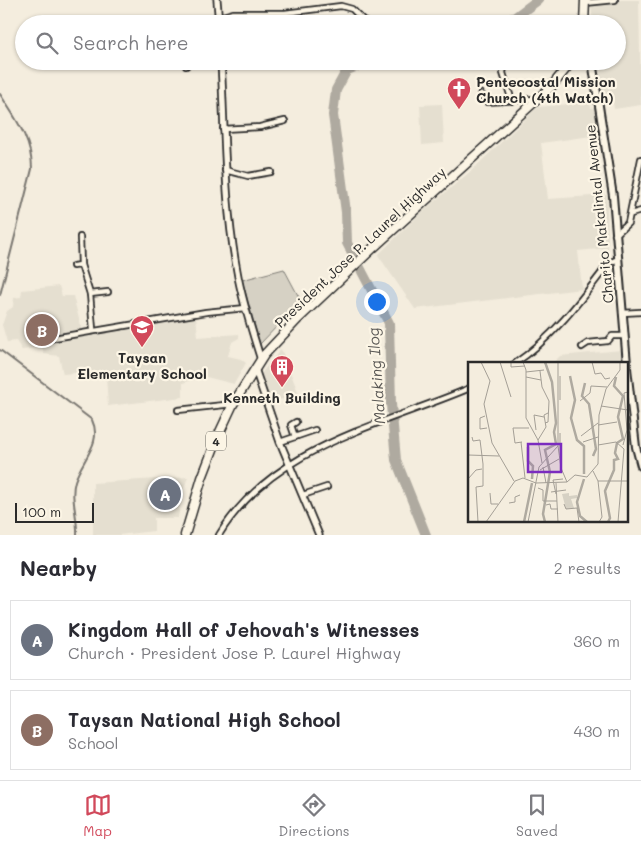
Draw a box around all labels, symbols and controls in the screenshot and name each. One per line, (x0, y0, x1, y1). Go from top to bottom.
search box (15, 15, 626, 70)
icon: search (33, 29, 61, 57)
text: Search here (73, 30, 189, 55)
place label: Pentecostal Mission Church (4th Watch) (476, 72, 616, 107)
church icon: Pentecostal Mission Church (4th Watch) (446, 76, 472, 110)
street label: Charito Makalintal Avenue (580, 124, 618, 304)
street label: President Jose P. Laurel Highway (270, 162, 450, 332)
your location (364, 289, 390, 315)
pin: B (26, 311, 58, 349)
school or university icon: Taysan Elementary School (129, 314, 155, 348)
water label: Malaking Ilog (363, 327, 389, 425)
place label: Taysan Elementary School (77, 348, 207, 383)
building icon: Kenneth Building (269, 354, 295, 388)
inset map (468, 362, 628, 522)
place label: Kenneth Building (223, 388, 341, 407)
road number: 4 (206, 432, 226, 451)
pin: A (149, 475, 181, 513)
scale bar (15, 500, 94, 523)
text: 100 m (22, 502, 61, 521)
text: Nearby (20, 554, 97, 581)
text: 2 results (554, 557, 621, 578)
text: Kingdom Hall of Jehovah's Witnesses (68, 617, 419, 642)
text: A (31, 630, 43, 651)
text: 360 m (573, 630, 620, 651)
text: Church · President Jose P. Laurel Highway (68, 642, 401, 663)
text: Taysan National High School (68, 707, 341, 732)
text: B (32, 720, 42, 741)
text: 430 m (573, 720, 620, 741)
text: School (68, 732, 118, 753)
tab: Map (83, 791, 112, 840)
tab: Directions (278, 791, 350, 840)
tab: Saved (516, 791, 558, 840)

